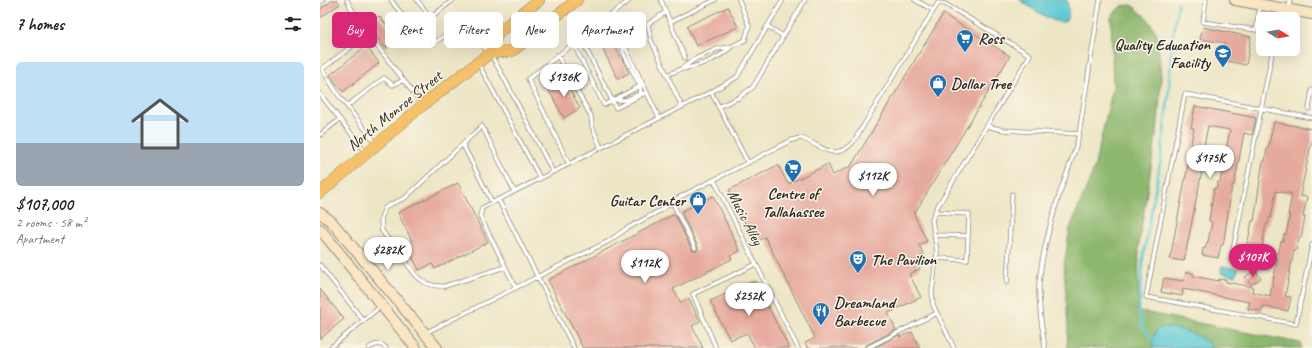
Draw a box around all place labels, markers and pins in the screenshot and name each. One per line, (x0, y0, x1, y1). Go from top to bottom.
supermarket icon: Ross (955, 28, 975, 53)
place label: Ross (978, 29, 1006, 49)
place label: Quality Education Facility (1114, 35, 1212, 73)
school or university icon: Quality Education Facility (1213, 43, 1233, 68)
pin: $136K (536, 64, 592, 98)
shop icon: Dollar Tree (928, 73, 948, 98)
place label: Dollar Tree (951, 74, 1012, 94)
pin: $175K (1182, 145, 1238, 179)
supermarket icon: Centre of Tallahassee (783, 158, 803, 183)
pin: $112K (845, 163, 901, 197)
place label: Centre of Tallahassee (762, 184, 825, 222)
shop icon: Guitar Center (688, 190, 708, 215)
place label: Guitar Center (610, 191, 687, 211)
pin: $282K (360, 237, 416, 271)
pin: $107K (1225, 244, 1281, 278)
theatre icon: The Pavilion (848, 249, 868, 274)
pin: $112K (617, 250, 673, 284)
place label: The Pavilion (871, 250, 937, 270)
pin: $252K (721, 283, 777, 317)
place label: Dreamland Barbecue (834, 293, 897, 331)
restaurant icon: Dreamland Barbecue (811, 301, 831, 326)

